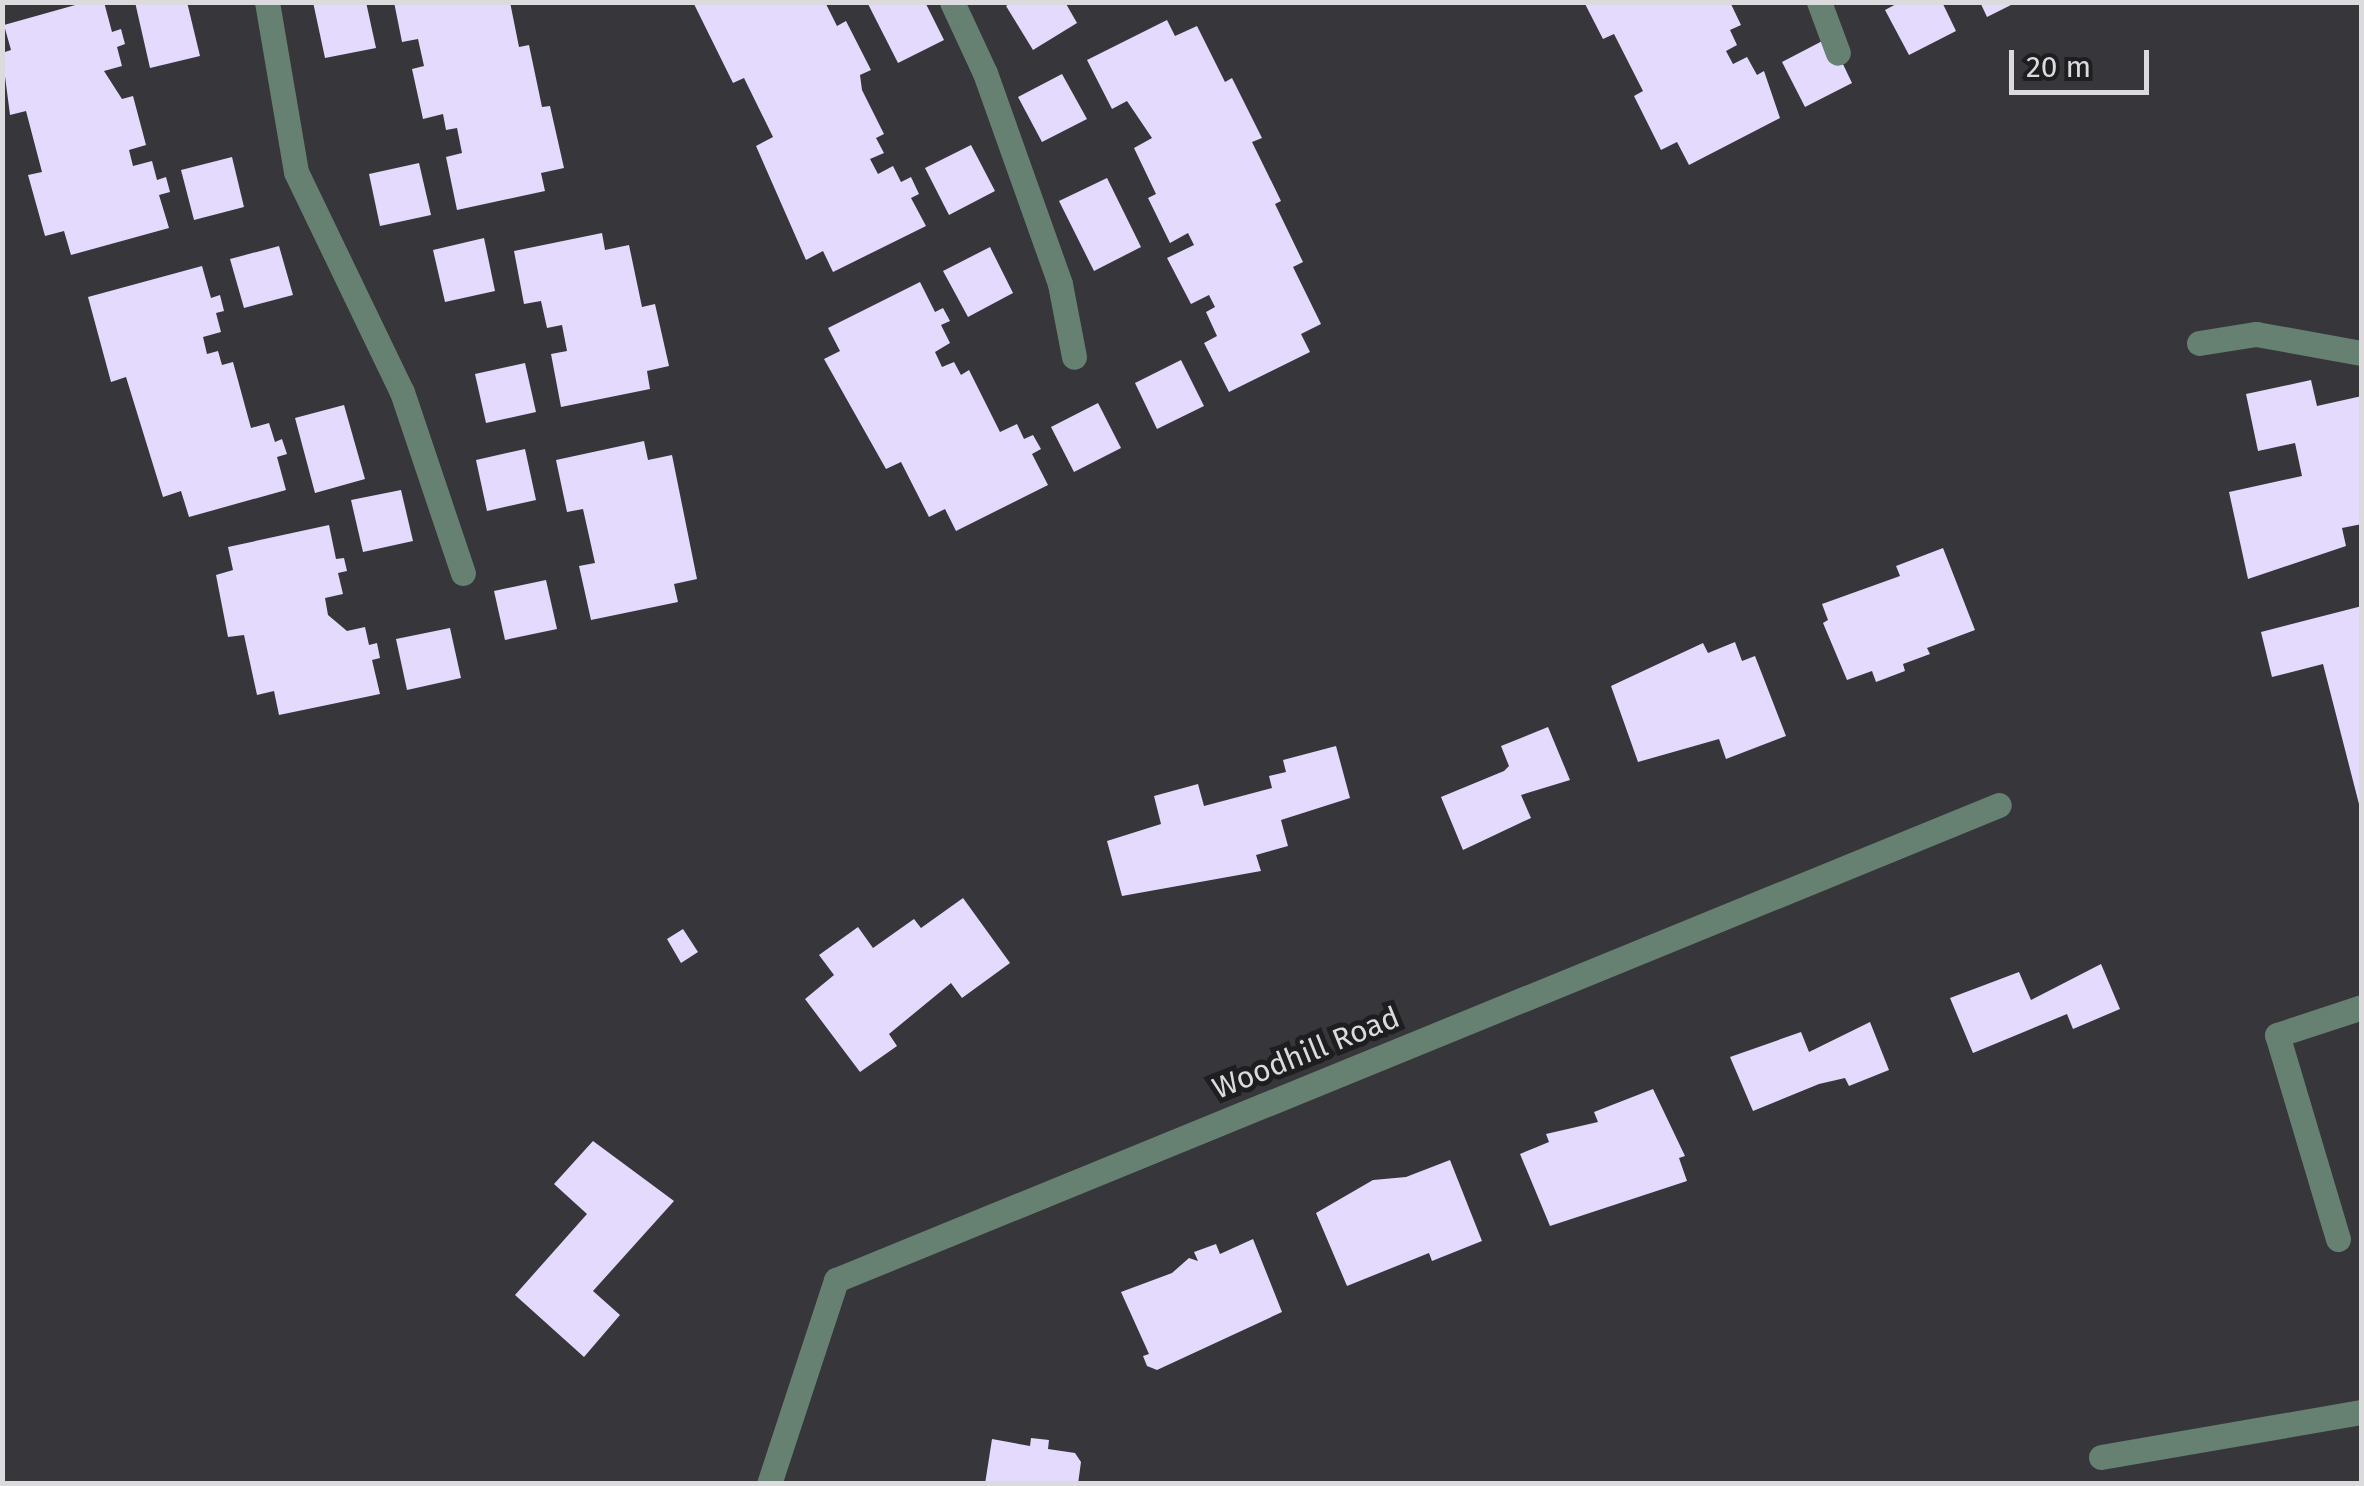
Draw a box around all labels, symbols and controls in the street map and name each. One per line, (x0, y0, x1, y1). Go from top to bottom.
scale bar (2014, 30, 2154, 92)
text: 20 m (2026, 49, 2091, 85)
street label: Woodhill Road (1207, 999, 1405, 1107)

